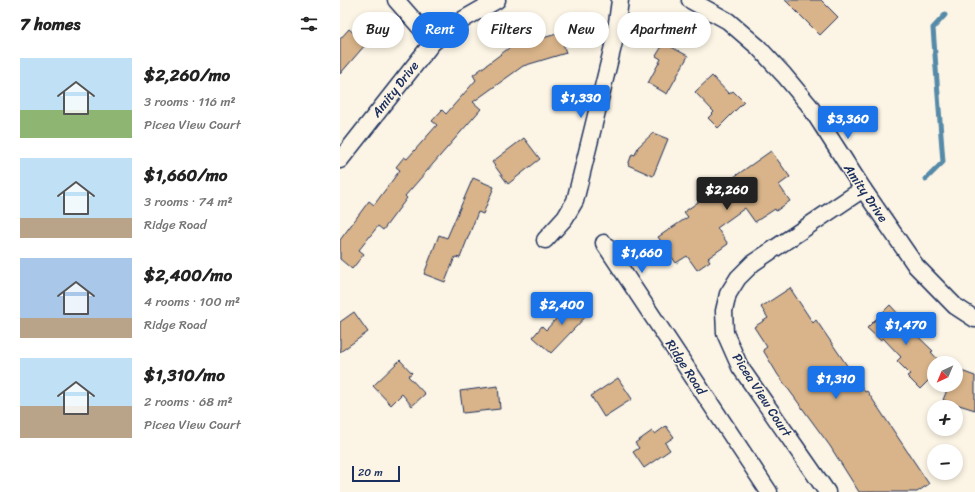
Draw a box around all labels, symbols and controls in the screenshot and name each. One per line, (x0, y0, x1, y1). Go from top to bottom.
text: 7 homes (20, 9, 80, 39)
chip: Buy (352, 12, 404, 48)
chip: Rent (412, 12, 469, 48)
chip: Filters (477, 12, 546, 48)
chip: New (554, 12, 609, 48)
chip: Apartment (617, 12, 711, 48)
icon: filters (298, 13, 320, 35)
street label: Amity Drive (365, 56, 425, 123)
text: $2,260/mo (144, 60, 230, 90)
icon: home (52, 74, 100, 122)
pin: $1,330 (548, 85, 614, 119)
text: $1,330 (561, 86, 601, 109)
text: 3 rooms · 116 m² (144, 90, 236, 113)
pin: $3,360 (815, 106, 881, 140)
text: $3,360 (827, 107, 869, 130)
text: Picea View Court (144, 113, 241, 136)
street label: Amity Drive (837, 158, 894, 227)
text: $1,660/mo (144, 160, 228, 190)
icon: home (52, 174, 100, 222)
pin: $2,260 (694, 177, 760, 211)
text: $2,260 (706, 178, 748, 201)
text: 3 rooms · 74 m² (144, 190, 233, 213)
text: Ridge Road (144, 213, 207, 236)
pin: $1,660 (609, 240, 675, 274)
text: $1,660 (622, 241, 662, 264)
text: $2,400/mo (144, 260, 232, 290)
icon: home (52, 274, 100, 322)
text: 4 rooms · 100 m² (144, 290, 240, 313)
pin: $2,400 (529, 292, 595, 326)
text: $2,400 (540, 293, 584, 316)
pin: $1,470 (873, 312, 939, 346)
text: Ridge Road (144, 313, 207, 336)
text: $1,470 (885, 313, 927, 336)
street label: Ridge Road (659, 334, 713, 400)
street label: Picea View Court (726, 348, 798, 442)
north arrow (927, 356, 963, 392)
map controls (927, 356, 963, 480)
text: $1,310/mo (144, 360, 225, 390)
pin: $1,310 (803, 366, 869, 400)
text: $1,310 (817, 367, 855, 390)
icon: home (52, 374, 100, 422)
text: 2 rooms · 68 m² (144, 390, 233, 413)
button: + (927, 400, 963, 436)
text: Picea View Court (144, 413, 241, 436)
button: − (927, 444, 963, 480)
text: 20 m (358, 463, 383, 482)
scale bar (352, 464, 400, 483)

